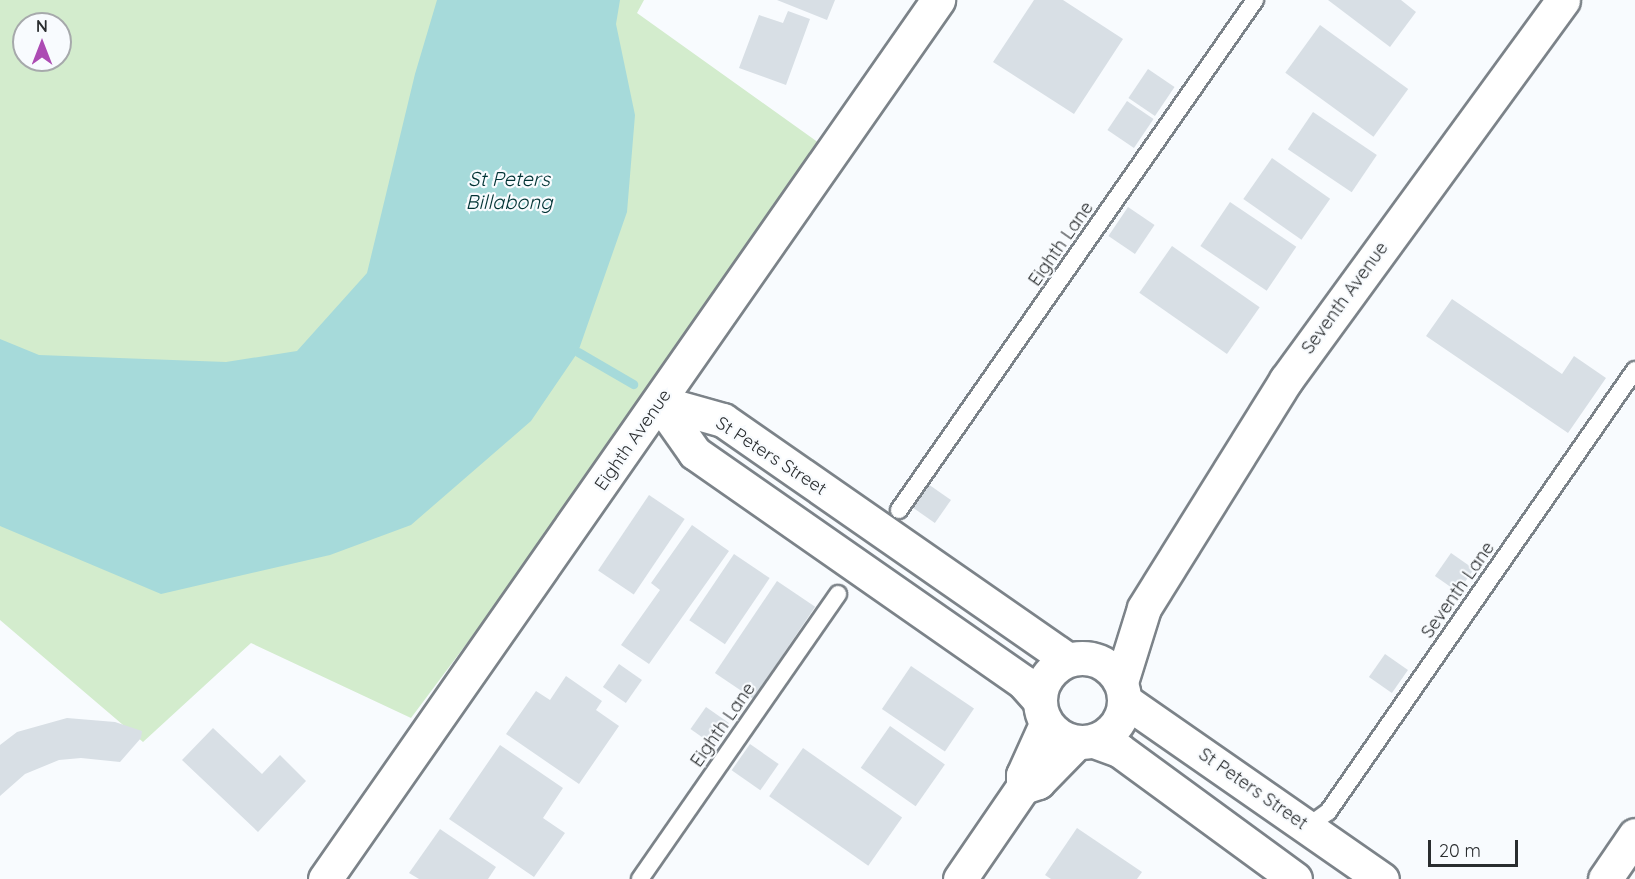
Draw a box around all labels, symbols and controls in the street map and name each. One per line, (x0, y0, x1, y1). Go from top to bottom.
north arrow (12, 12, 72, 72)
text: N (36, 16, 48, 36)
water label: St Peters Billabong (466, 167, 552, 214)
street label: Eighth Lane (1024, 198, 1098, 290)
street label: Seventh Avenue (1297, 238, 1393, 358)
street label: Eighth Avenue (590, 385, 676, 495)
street label: St Peters Street (712, 412, 830, 500)
street label: Seventh Lane (1417, 538, 1499, 642)
street label: Eighth Lane (686, 679, 760, 771)
street label: St Peters Street (1195, 744, 1311, 834)
scale bar (1431, 828, 1521, 866)
text: 20 m (1439, 839, 1481, 862)

